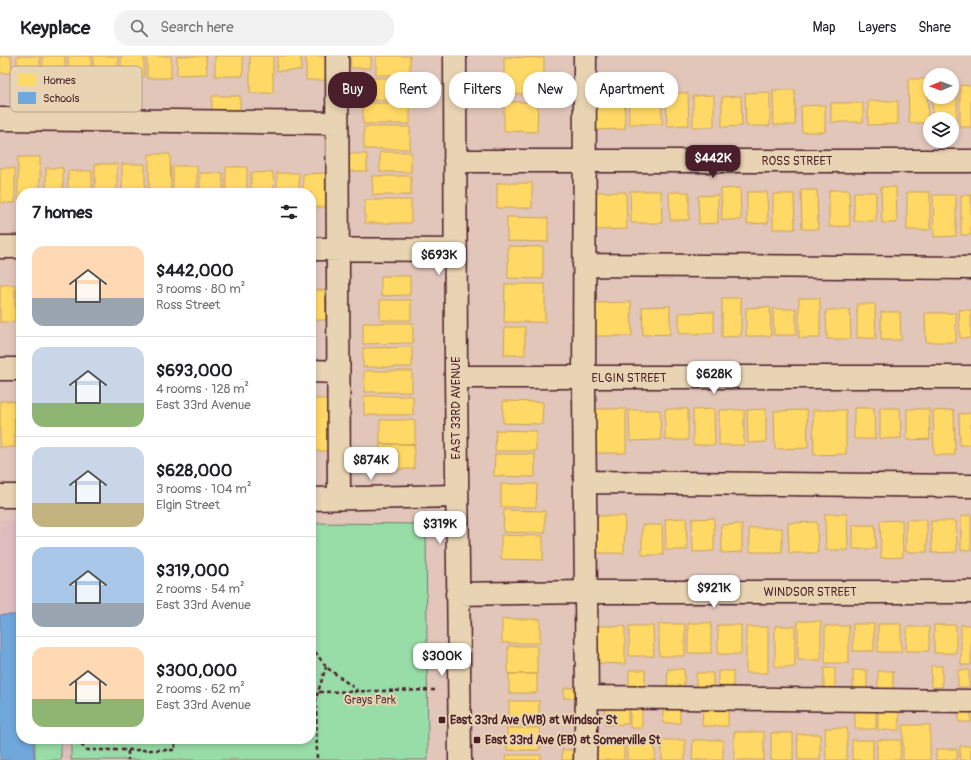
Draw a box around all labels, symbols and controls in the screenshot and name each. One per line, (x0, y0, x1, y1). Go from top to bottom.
search box (114, 10, 394, 46)
text: Keyplace (20, 16, 90, 40)
icon: search (128, 17, 150, 39)
text: Search here (160, 18, 234, 37)
text: Map (813, 19, 836, 36)
text: Layers (858, 19, 896, 36)
text: Share (918, 19, 951, 36)
legend (10, 66, 142, 112)
north arrow (923, 68, 959, 104)
map controls (923, 68, 959, 148)
chip: Buy (328, 72, 377, 108)
chip: Rent (385, 72, 441, 108)
chip: Filters (449, 72, 515, 108)
chip: New (523, 72, 577, 108)
chip: Apartment (585, 72, 678, 108)
text: Homes (43, 74, 76, 87)
text: Schools (43, 92, 80, 105)
button: layers (923, 112, 959, 148)
pin: $442K (685, 145, 741, 179)
text: $442K (694, 150, 732, 166)
street label: ROSS STREET (762, 154, 833, 169)
icon: filters (278, 201, 300, 223)
text: 7 homes (32, 202, 92, 223)
pin: $693K (411, 242, 467, 276)
text: $693K (421, 247, 457, 263)
text: $442,000 (156, 260, 234, 281)
icon: home (64, 262, 112, 310)
text: 3 rooms · 80 m² (156, 281, 245, 297)
text: Ross Street (156, 297, 220, 313)
street label: EAST 33RD AVENUE (449, 357, 464, 459)
text: $693,000 (156, 360, 233, 381)
pin: $628K (686, 361, 742, 395)
icon: home (64, 363, 112, 411)
text: $628K (696, 366, 732, 382)
street label: ELGIN STREET (592, 371, 667, 386)
text: 4 rooms · 128 m² (156, 381, 249, 397)
text: East 33rd Avenue (156, 397, 251, 413)
pin: $874K (343, 447, 399, 481)
text: $874K (353, 452, 389, 468)
text: $628,000 (156, 460, 232, 481)
icon: home (64, 463, 112, 511)
text: 3 rooms · 104 m² (156, 481, 251, 497)
text: Elgin Street (156, 497, 220, 513)
pin: $319K (412, 511, 468, 545)
text: $319K (423, 516, 457, 532)
text: $319,000 (156, 560, 229, 581)
icon: home (64, 563, 112, 611)
pin: $921K (686, 575, 742, 609)
text: $921K (697, 580, 731, 596)
text: 2 rooms · 54 m² (156, 581, 244, 597)
street label: WINDSOR STREET (763, 585, 857, 600)
text: East 33rd Avenue (156, 597, 251, 613)
pin: $300K (414, 643, 470, 677)
text: $300K (422, 648, 462, 664)
text: $300,000 (156, 660, 237, 681)
icon: home (64, 663, 112, 711)
text: 2 rooms · 62 m² (156, 681, 245, 697)
park label: Grays Park (344, 693, 396, 708)
text: East 33rd Avenue (156, 697, 251, 713)
place label: East 33rd Ave (WB) at Windsor St (450, 713, 619, 728)
marker: East 33rd Ave (WB) at Windsor St (437, 715, 447, 725)
place label: East 33rd Ave (EB) at Somerville St (485, 733, 662, 748)
marker: East 33rd Ave (EB) at Somerville St (472, 735, 482, 745)

